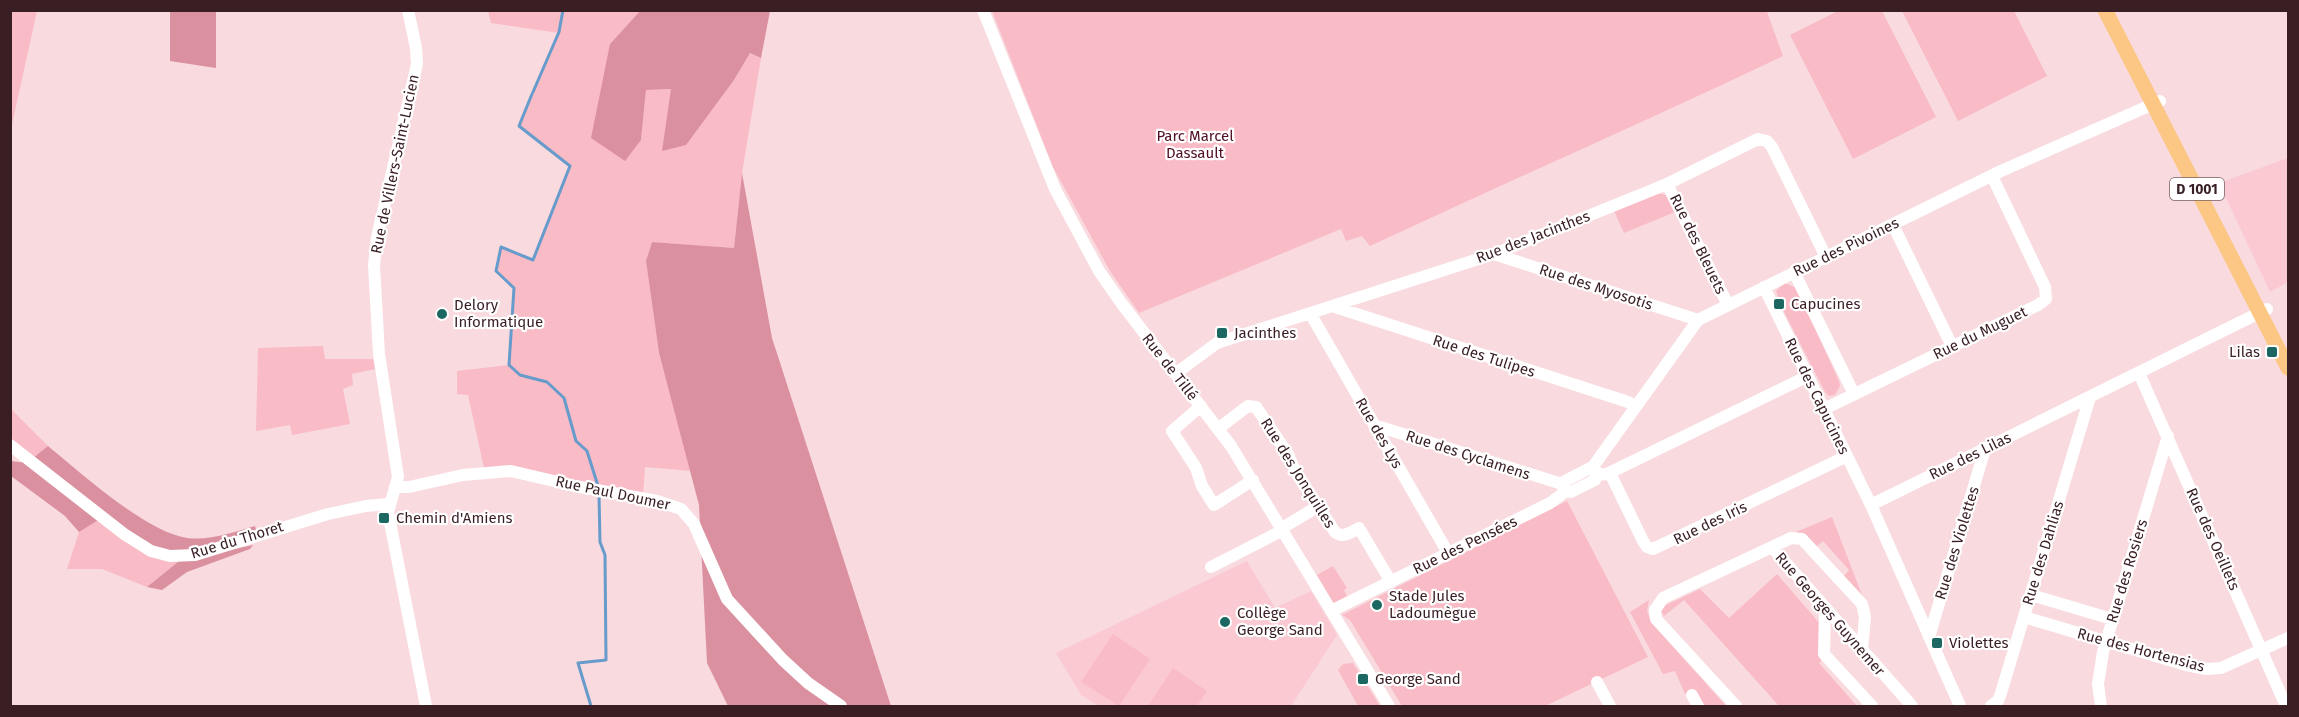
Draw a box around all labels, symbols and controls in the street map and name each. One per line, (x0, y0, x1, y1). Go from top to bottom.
street label: Rue de Villers-Saint-Lucien (367, 73, 423, 255)
park label: Parc Marcel Dassault (1156, 127, 1234, 162)
road number: D 1001 (2170, 178, 2224, 200)
street label: Rue des Bleuets (1666, 191, 1730, 297)
street label: Rue des Jacinthes (1474, 207, 1592, 267)
street label: Rue des Pivoines (1790, 214, 1902, 280)
street label: Rue des Myosotis (1537, 260, 1655, 314)
place label: Capucines (1791, 295, 1860, 313)
place label: Delory Informatique (454, 296, 543, 331)
marker: Capucines (1772, 297, 1786, 311)
street label: Rue du Muguet (1930, 302, 2030, 363)
marker: Delory Informatique (435, 307, 449, 321)
place label: Jacinthes (1234, 324, 1296, 342)
marker: Jacinthes (1215, 326, 1229, 340)
street label: Rue de Tillé (1138, 330, 1202, 404)
street label: Rue des Tulipes (1430, 331, 1538, 381)
street label: Rue des Capucines (1781, 335, 1853, 457)
place label: Lilas (2229, 343, 2260, 361)
marker: Lilas (2265, 345, 2279, 359)
street label: Rue des Lys (1352, 394, 1406, 472)
street label: Rue des Jonquilles (1257, 415, 1339, 531)
street label: Rue des Cyclamens (1404, 426, 1532, 484)
street label: Rue des Lilas (1926, 428, 2014, 484)
street label: Rue Paul Doumer (554, 472, 672, 514)
street label: Rue des Violettes (1931, 484, 1983, 602)
street label: Rue des Oeillets (2182, 485, 2244, 593)
street label: Rue des Iris (1670, 497, 1750, 549)
street label: Rue des Dahlias (2019, 499, 2067, 607)
place label: Chemin d'Amiens (396, 509, 513, 527)
marker: Chemin d'Amiens (377, 511, 391, 525)
street label: Rue des Pensées (1410, 512, 1520, 578)
street label: Rue du Thoret (189, 517, 286, 563)
street label: Rue des Rosiers (2103, 517, 2151, 625)
street label: Rue Georges Guynemer (1771, 548, 1889, 680)
place label: Stade Jules Ladoumègue (1389, 587, 1477, 622)
marker: Stade Jules Ladoumègue (1370, 598, 1384, 612)
place label: Collège George Sand (1237, 604, 1323, 639)
marker: Collège George Sand (1218, 615, 1232, 629)
street label: Rue des Hortensias (2075, 624, 2207, 676)
place label: Violettes (1949, 634, 2009, 652)
marker: Violettes (1930, 636, 1944, 650)
place label: George Sand (1375, 670, 1461, 688)
marker: George Sand (1356, 672, 1370, 686)

